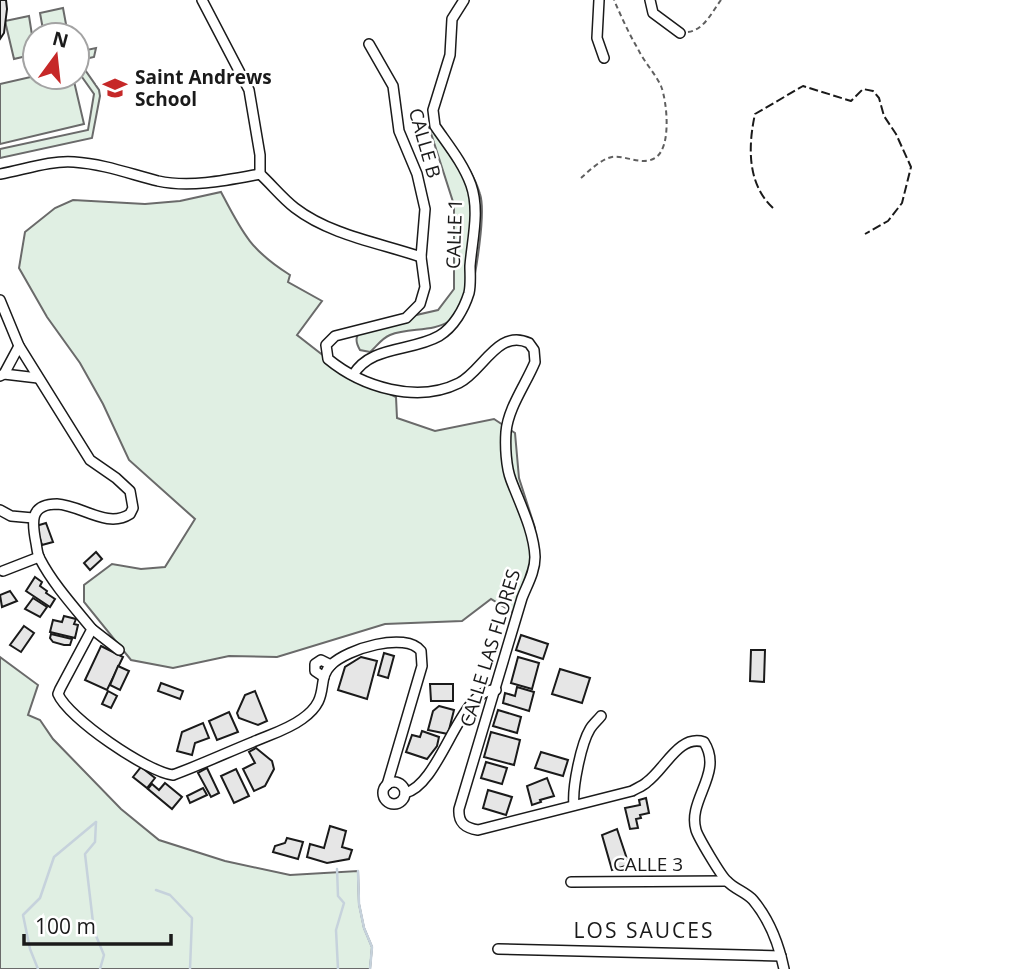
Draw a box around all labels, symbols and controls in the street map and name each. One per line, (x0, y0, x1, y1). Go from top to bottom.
north arrow (21, 21, 91, 91)
text: N (50, 25, 71, 54)
place label: Saint Andrews School (135, 64, 272, 112)
school or university icon: Saint Andrews School (101, 74, 129, 102)
street label: CALLE B (403, 105, 447, 181)
street label: CALLE 1 (440, 198, 468, 270)
street label: CALLE LAS FLORES (454, 566, 526, 730)
street label: CALLE 3 (613, 851, 683, 877)
scale bar (24, 902, 172, 946)
text: 100 m (35, 912, 96, 940)
district label: LOS SAUCES (574, 916, 714, 944)

